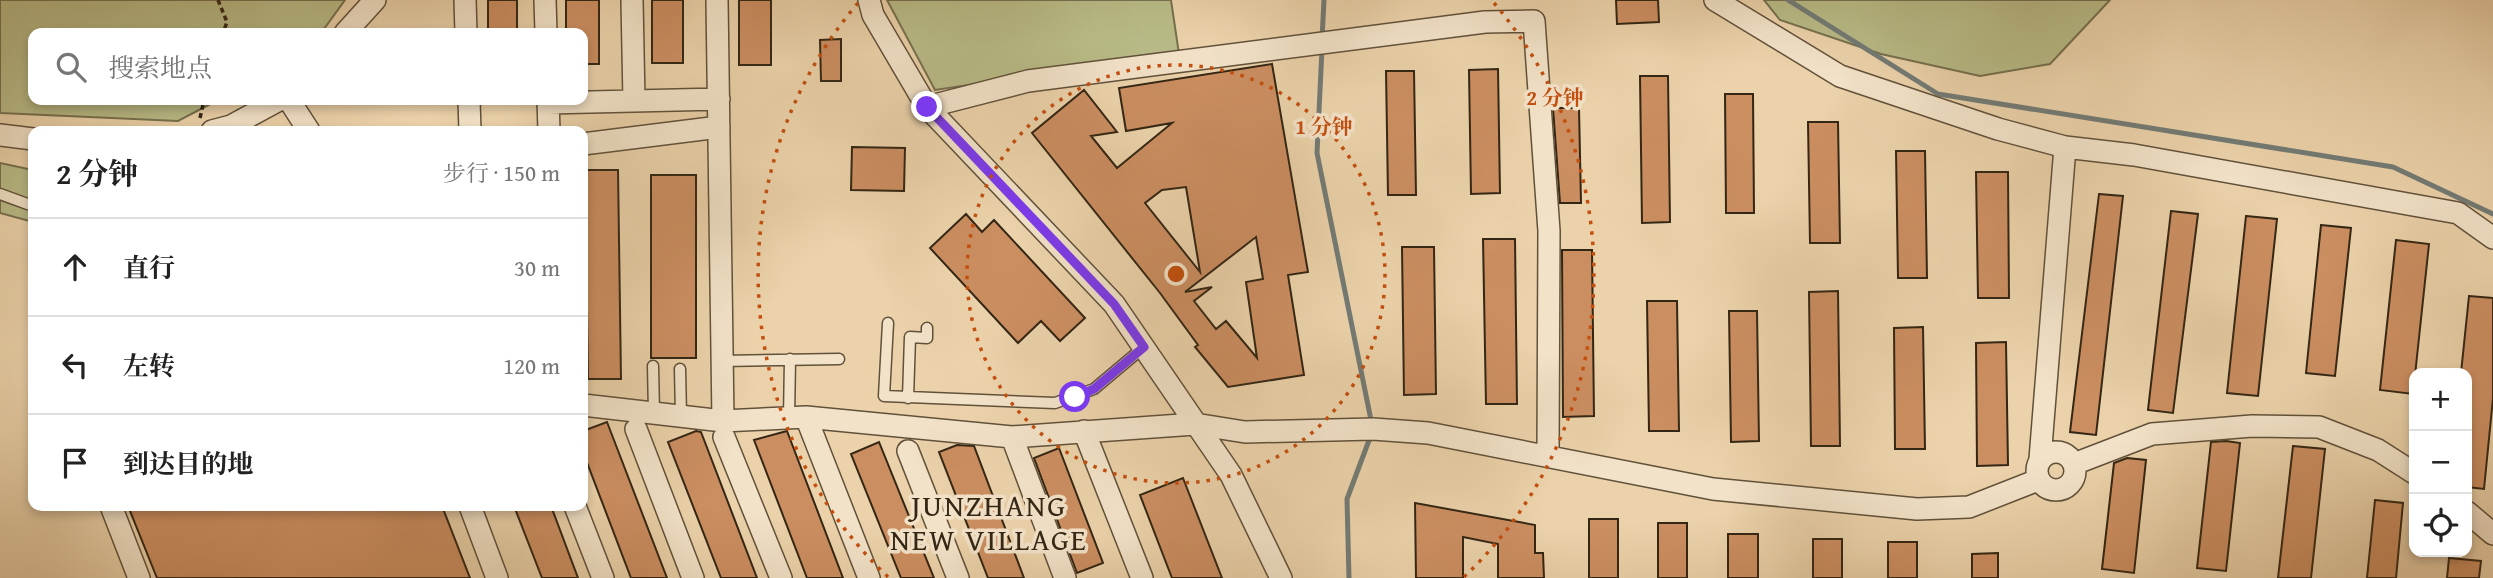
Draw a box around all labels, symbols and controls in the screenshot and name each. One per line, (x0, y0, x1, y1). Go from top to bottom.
search box (28, 28, 588, 105)
icon: search (52, 48, 90, 86)
text: 搜索地点 (108, 48, 212, 87)
text: 2 分钟 (1526, 82, 1584, 113)
route end (911, 91, 942, 122)
text: 1 分钟 (1295, 111, 1353, 142)
text: 2 分钟 (56, 151, 138, 195)
text: 步行 · 150 m (443, 156, 560, 189)
icon: ahead (56, 248, 94, 286)
text: 直行 (123, 248, 175, 287)
text: 30 m (514, 251, 560, 284)
centre of rings (1164, 262, 1188, 286)
icon: left (56, 346, 94, 384)
text: 左转 (123, 346, 175, 385)
text: 120 m (503, 349, 560, 382)
map controls (2409, 368, 2472, 557)
button: + (2409, 368, 2472, 431)
route start (1059, 381, 1090, 412)
button: − (2409, 431, 2472, 494)
icon: arrive (56, 444, 94, 482)
text: 到达目的地 (123, 444, 253, 483)
district label: JUNZHANG NEW VILLAGE (890, 483, 1088, 561)
button: locate (2409, 494, 2472, 557)

